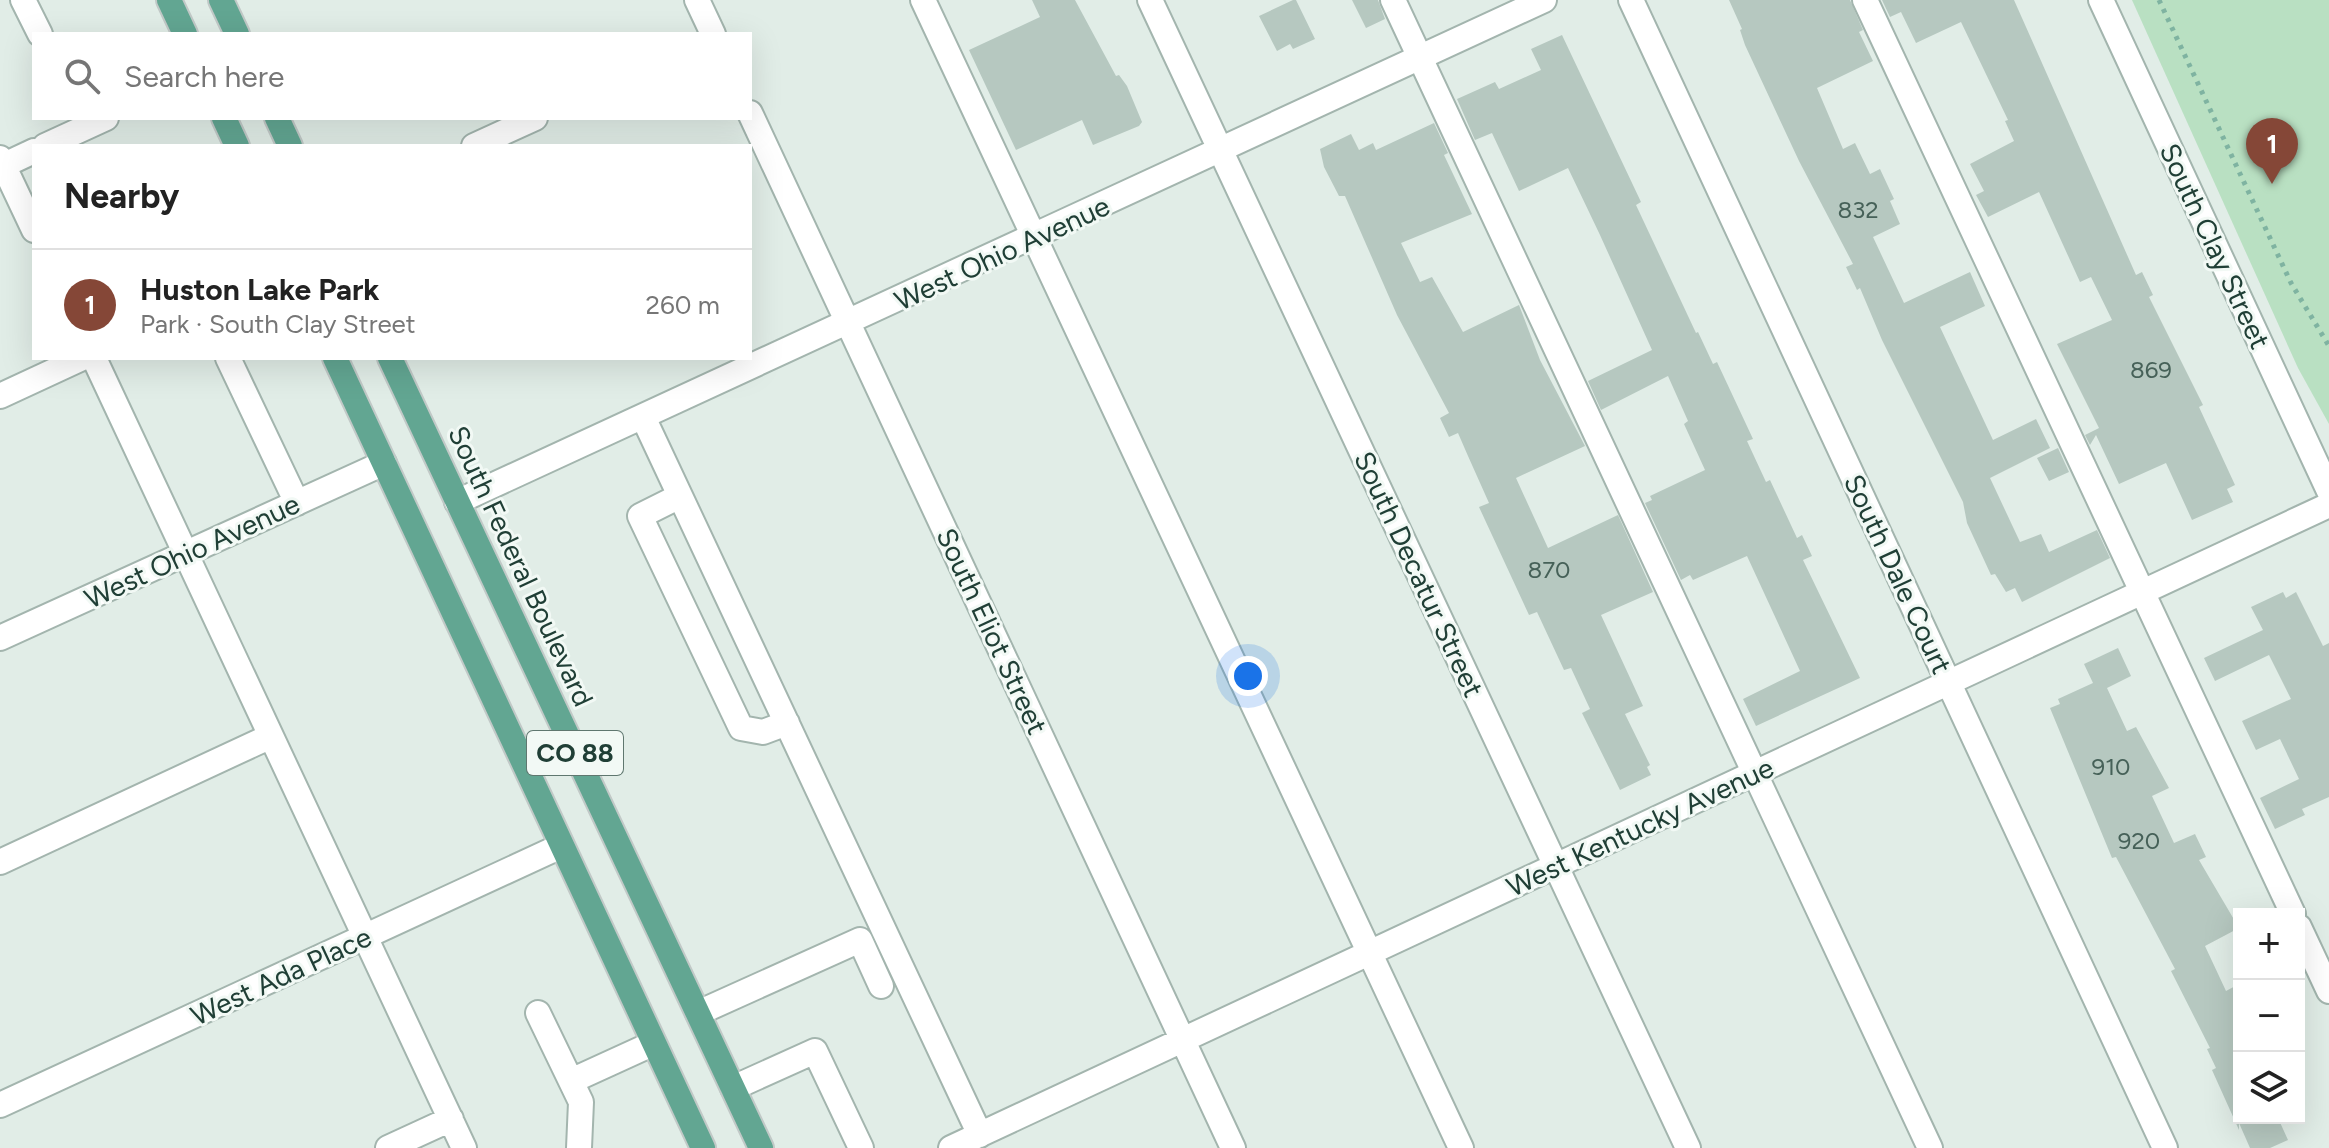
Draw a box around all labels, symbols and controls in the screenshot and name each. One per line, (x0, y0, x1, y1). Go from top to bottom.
search box (32, 32, 752, 120)
icon: search (60, 54, 104, 98)
text: Search here (124, 58, 284, 95)
pin: 1 (2246, 118, 2298, 184)
street label: South Clay Street (2153, 138, 2277, 354)
text: Nearby (64, 176, 179, 217)
street label: West Ohio Avenue (889, 188, 1115, 318)
house number: 832 (1837, 195, 1879, 224)
text: Huston Lake Park (140, 271, 379, 308)
text: 1 (85, 289, 95, 321)
text: 260 m (646, 289, 720, 321)
text: Park · South Clay Street (140, 308, 416, 340)
house number: 869 (2130, 355, 2172, 384)
street label: South Federal Boulevard (441, 420, 601, 712)
street label: South Decatur Street (1347, 446, 1491, 702)
street label: South Dale Court (1837, 469, 1959, 679)
street label: West Ohio Avenue (79, 486, 305, 616)
street label: South Eliot Street (929, 523, 1055, 739)
house number: 870 (1527, 555, 1571, 584)
your location (1228, 656, 1268, 696)
road number: CO 88 (527, 731, 623, 775)
street label: West Kentucky Avenue (1501, 750, 1779, 904)
house number: 910 (2092, 752, 2130, 781)
house number: 920 (2118, 826, 2160, 855)
map controls (2233, 908, 2305, 1124)
button: + (2233, 908, 2305, 980)
street label: West Ada Place (185, 919, 377, 1033)
button: − (2233, 980, 2305, 1052)
button: layers (2233, 1052, 2305, 1124)

